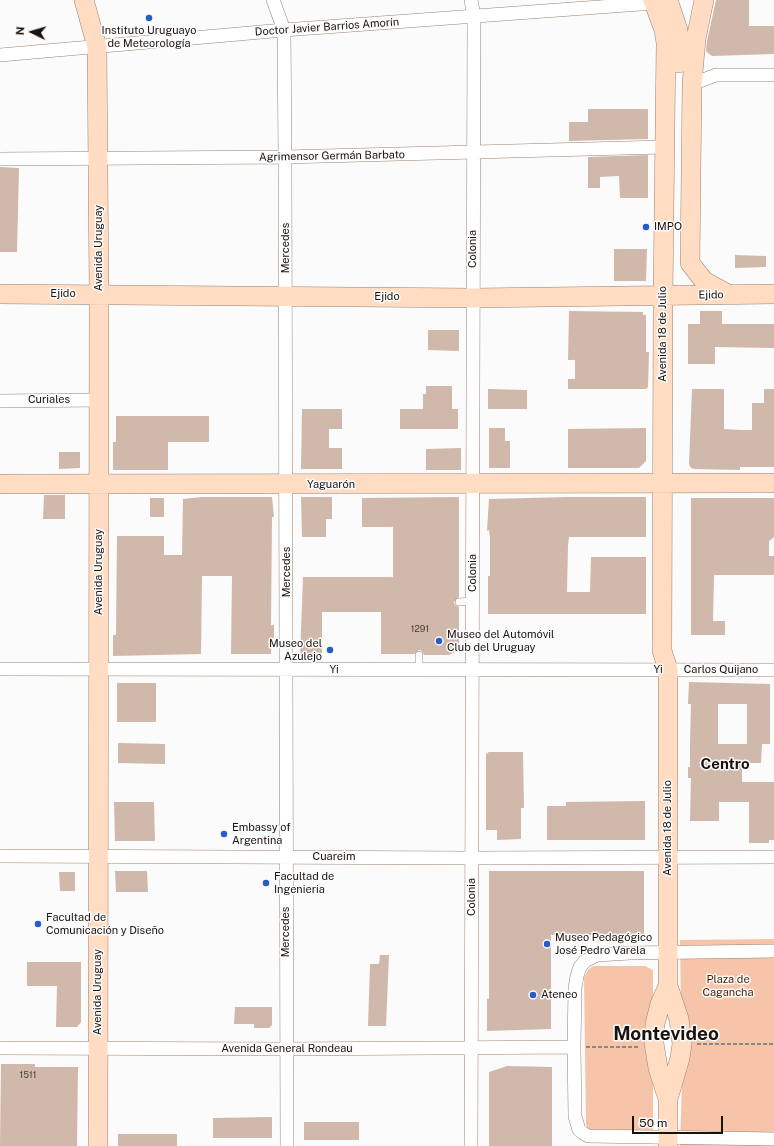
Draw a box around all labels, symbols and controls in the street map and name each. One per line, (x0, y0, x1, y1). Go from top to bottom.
north arrow (12, 12, 52, 52)
marker: Instituto Uruguayo de Meteorología (144, 13, 154, 23)
street label: Doctor Javier Barrios Amorín (254, 15, 400, 39)
place label: Instituto Uruguayo de Meteorología (102, 24, 196, 50)
text: N (14, 26, 26, 36)
street label: Agrimensor Germán Barbato (259, 148, 405, 164)
street label: Avenida Uruguay (92, 205, 106, 291)
place label: IMPO (654, 220, 682, 234)
marker: IMPO (641, 222, 651, 232)
street label: Mercedes (279, 223, 293, 273)
street label: Colonia (466, 230, 480, 268)
street label: Avenida 18 de Julio (656, 286, 670, 382)
street label: Ejido (50, 287, 76, 301)
street label: Ejido (698, 288, 724, 302)
street label: Ejido (374, 290, 400, 304)
street label: Curiales (28, 393, 70, 407)
street label: Yaguarón (307, 478, 355, 492)
street label: Avenida Uruguay (92, 529, 106, 615)
street label: Mercedes (280, 547, 294, 597)
street label: Colonia (466, 554, 480, 592)
house number: 1291 (411, 624, 429, 634)
place label: Museo del Automóvil Club del Uruguay (447, 628, 554, 654)
marker: Museo del Automóvil Club del Uruguay (434, 636, 444, 646)
place label: Museo del Azulejo (269, 637, 322, 663)
marker: Museo del Azulejo (325, 645, 335, 655)
street label: Yi (329, 663, 339, 677)
street label: Yi (653, 663, 663, 677)
street label: Carlos Quijano (684, 663, 758, 677)
district label: Centro (700, 755, 750, 773)
street label: Avenida 18 de Julio (661, 780, 675, 876)
place label: Embassy of Argentina (232, 821, 291, 847)
marker: Embassy of Argentina (219, 829, 229, 839)
street label: Cuareim (313, 850, 355, 864)
place label: Facultad de Ingenieria (274, 870, 334, 896)
marker: Facultad de Ingenieria (261, 878, 271, 888)
street label: Colonia (465, 878, 479, 916)
street label: Mercedes (279, 907, 293, 957)
place label: Facultad de Comunicación y Diseño (46, 911, 164, 937)
marker: Facultad de Comunicación y Diseño (33, 919, 43, 929)
place label: Museo Pedagógico José Pedro Varela (555, 931, 652, 957)
marker: Museo Pedagógico José Pedro Varela (542, 939, 552, 949)
street label: Avenida Uruguay (91, 949, 105, 1035)
park label: Plaza de Cagancha (702, 973, 754, 999)
place label: Ateneo (541, 988, 577, 1002)
marker: Ateneo (528, 990, 538, 1000)
district label: Montevideo (613, 1023, 719, 1045)
street label: Avenida General Rondeau (221, 1042, 353, 1056)
house number: 1511 (20, 1070, 36, 1080)
scale bar (634, 1108, 725, 1134)
text: 50 m (639, 1116, 667, 1130)

